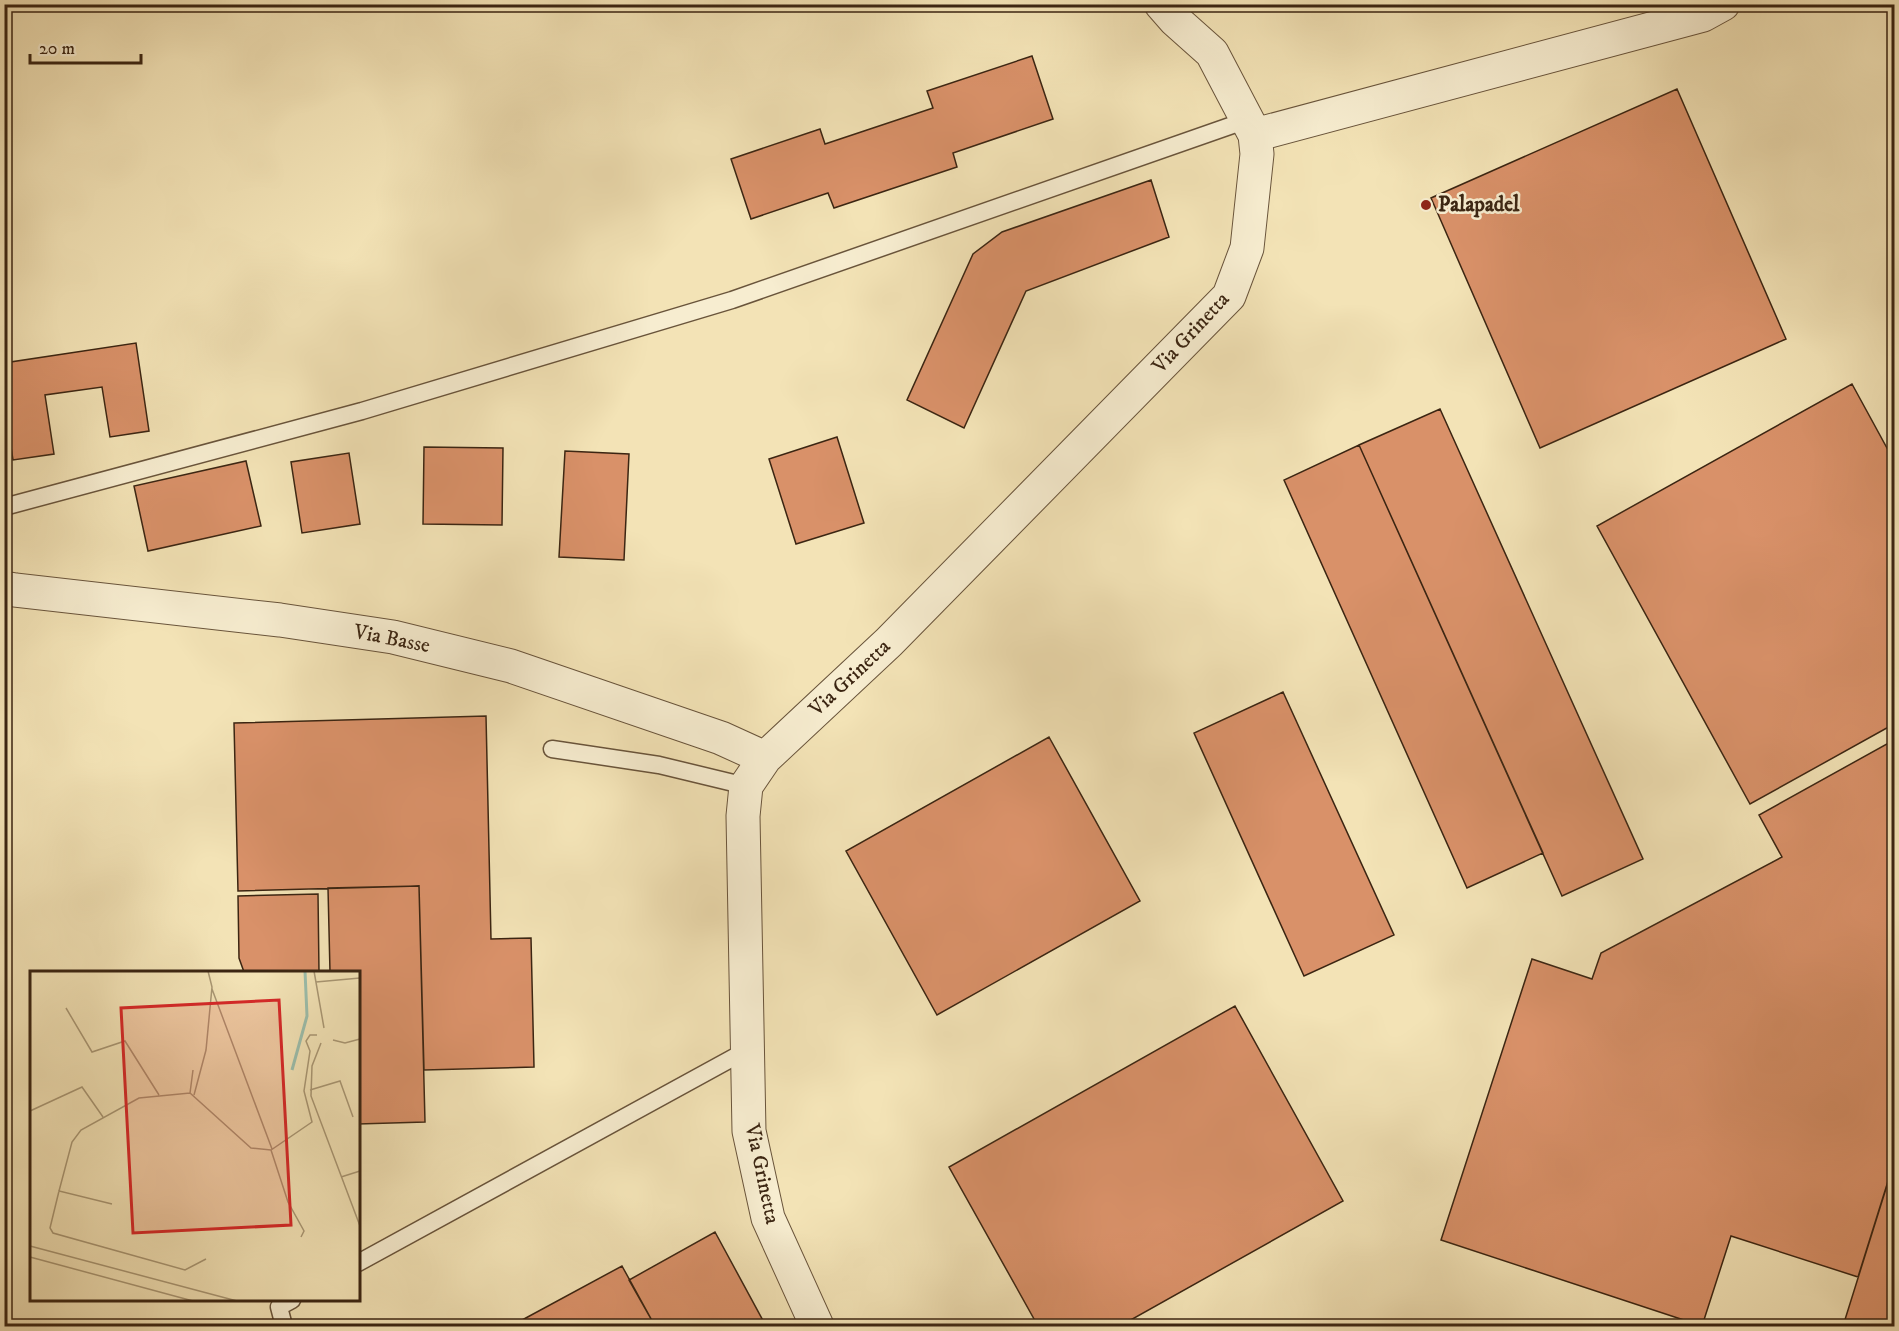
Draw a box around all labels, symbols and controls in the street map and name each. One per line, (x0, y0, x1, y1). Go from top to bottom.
scale bar (30, 27, 141, 65)
text: 20 m (39, 38, 75, 60)
place label: Palapadel (1438, 192, 1520, 218)
marker: Palapadel (1419, 198, 1433, 212)
street label: Via Grinetta (1146, 287, 1235, 380)
street label: Via Basse (351, 619, 433, 659)
street label: Via Grinetta (803, 634, 896, 723)
inset map (30, 971, 360, 1301)
street label: Via Grinetta (738, 1121, 785, 1227)

